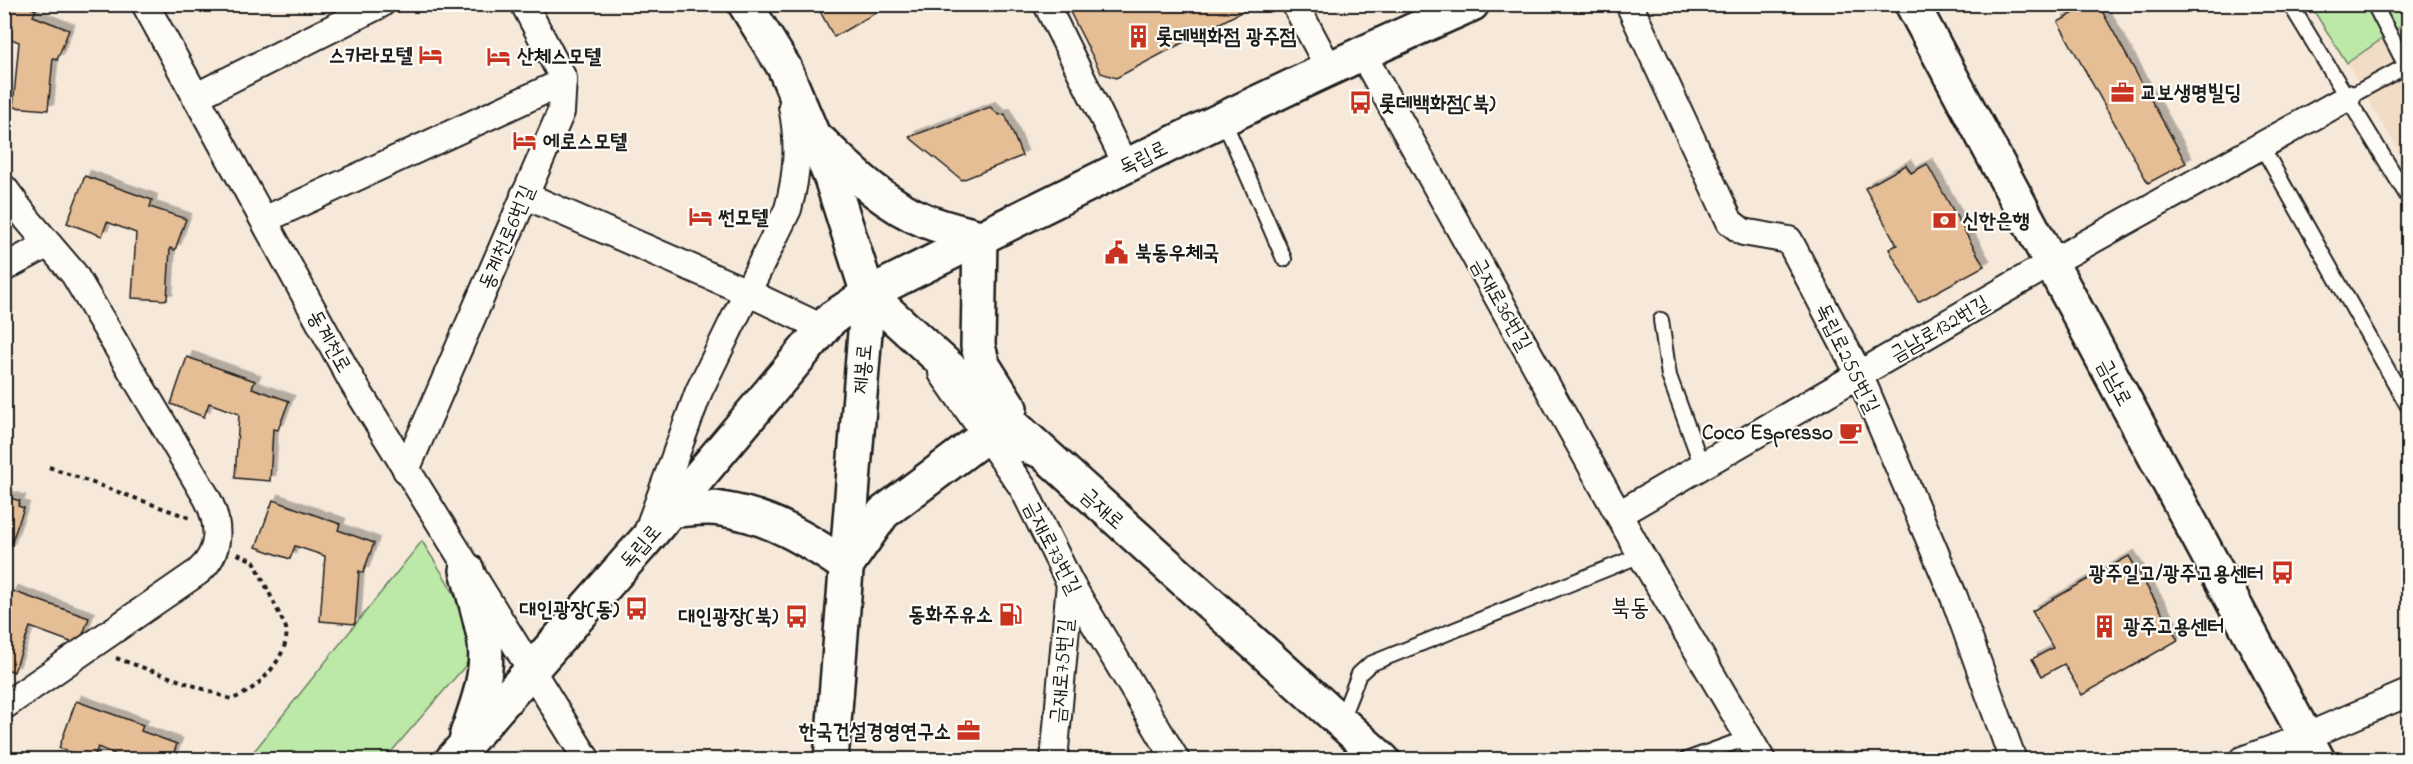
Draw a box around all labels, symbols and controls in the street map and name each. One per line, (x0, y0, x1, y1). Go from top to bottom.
building icon: 롯데백화점 광주점 (1125, 23, 1151, 49)
place label: 롯데백화점 광주점 (1156, 23, 1297, 53)
place label: 스카라모텔 (329, 42, 413, 72)
hotel icon: 스카라모텔 (418, 42, 444, 68)
hotel icon: 산체스모텔 (486, 43, 512, 69)
place label: 산체스모텔 (517, 43, 602, 73)
office icon: 교보생명빌딩 (2109, 79, 2135, 105)
place label: 교보생명빌딩 (2140, 79, 2241, 109)
bus stop icon: 롯데백화점(북) (1348, 90, 1374, 116)
place label: 롯데백화점(북) (1379, 90, 1496, 120)
hotel icon: 에로스모텔 (512, 128, 538, 154)
place label: 에로스모텔 (543, 128, 628, 158)
street label: 독립로 (1115, 134, 1173, 183)
street label: 동계천로6번길 (472, 181, 543, 295)
hotel icon: 썬모텔 (687, 204, 713, 230)
place label: 썬모텔 (718, 204, 769, 234)
bank icon: 신한은행 (1931, 207, 1957, 233)
place label: 신한은행 (1962, 207, 2030, 237)
public building icon: 북동우체국 (1104, 239, 1130, 265)
place label: 북동우체국 (1135, 239, 1220, 269)
street label: 금재로36번길 (1462, 253, 1538, 357)
street label: 금남로132번길 (1885, 289, 1995, 370)
street label: 독립로255번길 (1807, 299, 1886, 419)
street label: 동계천로 (299, 305, 358, 379)
street label: 제봉로 (847, 343, 881, 396)
street label: 금남로 (2088, 354, 2138, 412)
place label: Coco Espresso (1702, 419, 1833, 449)
cafe icon: Coco Espresso (1838, 419, 1864, 445)
street label: 금재로 (1073, 481, 1131, 538)
street label: 금재로73번길 (1015, 496, 1088, 600)
street label: 독립로 (614, 518, 669, 576)
place label: 광주일고/광주고용센터 (2089, 560, 2264, 590)
bus stop icon: 광주일고/광주고용센터 (2269, 560, 2295, 586)
district label: 북동 (1611, 592, 1649, 627)
place label: 대인광장(동) (520, 596, 620, 626)
bus stop icon: 대인광장(동) (624, 596, 650, 622)
place label: 동화주유소 (909, 601, 993, 631)
fuel station icon: 동화주유소 (998, 601, 1024, 627)
place label: 대인광장(북) (679, 603, 779, 633)
bus stop icon: 대인광장(북) (783, 603, 809, 629)
building icon: 광주고용센터 (2092, 613, 2118, 639)
place label: 광주고용센터 (2123, 613, 2224, 643)
street label: 금재로75번길 (1043, 617, 1083, 725)
place label: 한국건설경영연구소 (798, 718, 951, 748)
office icon: 한국건설경영연구소 (956, 718, 982, 744)

